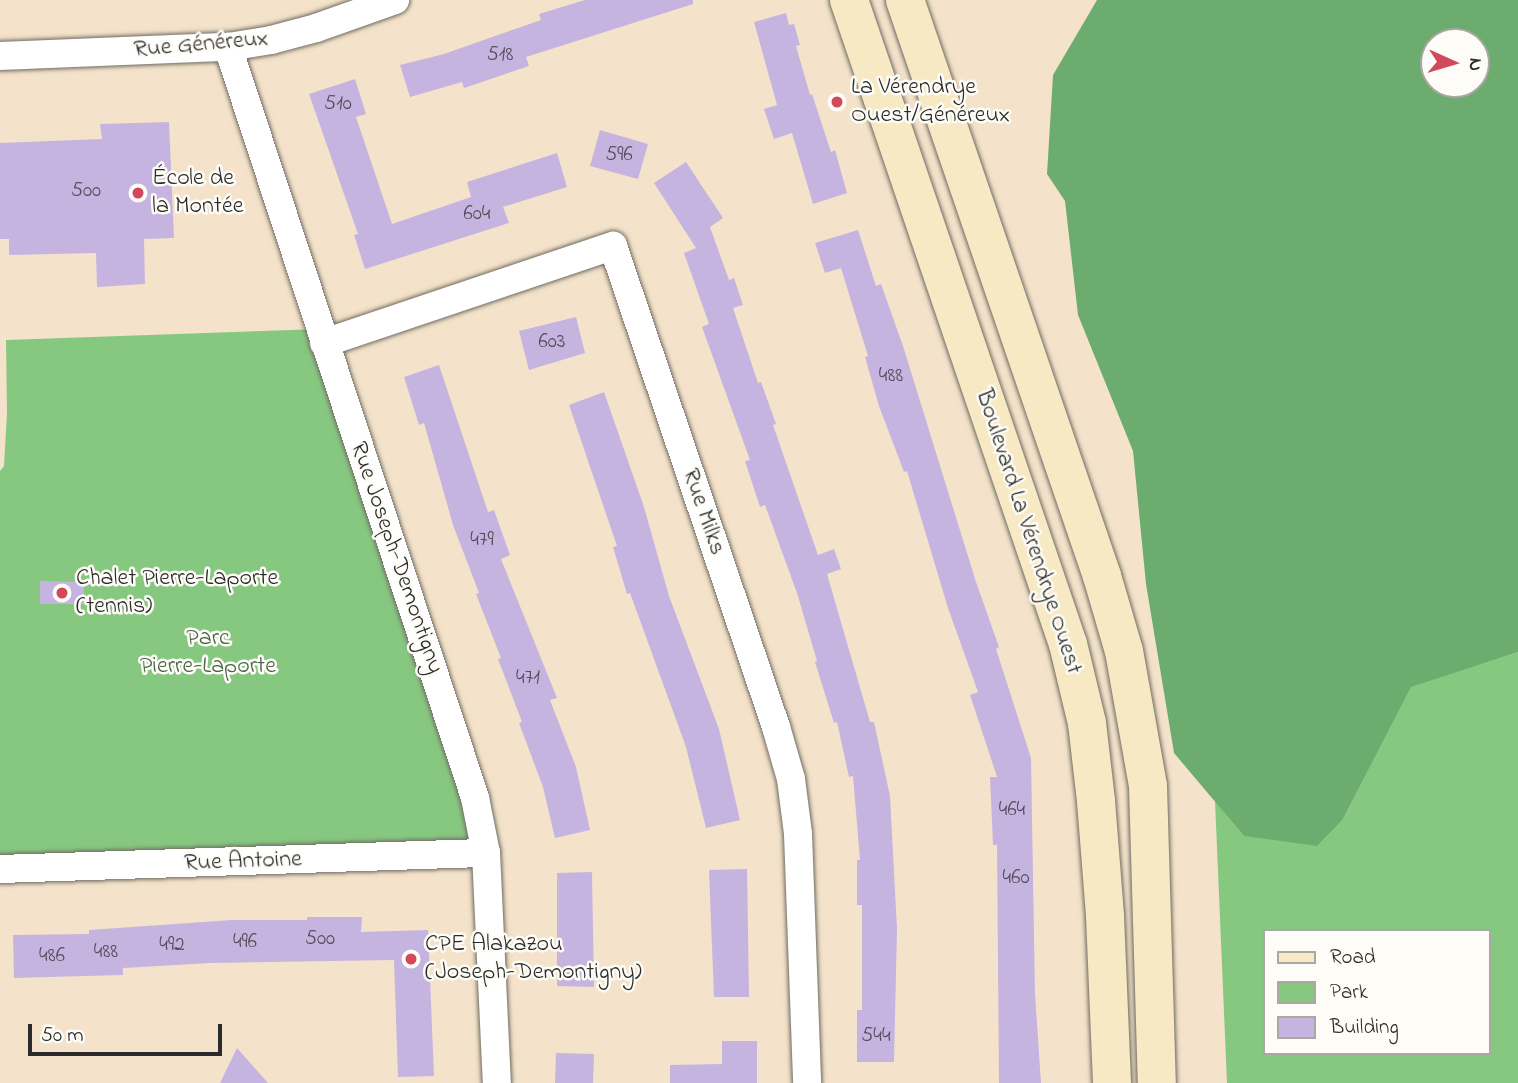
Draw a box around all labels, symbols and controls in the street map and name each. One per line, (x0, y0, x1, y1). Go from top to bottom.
street label: Rue Généreux (133, 25, 269, 65)
north arrow (1420, 28, 1490, 98)
house number: 518 (487, 42, 513, 68)
text: N (1461, 57, 1488, 72)
place label: La Vérendrye Ouest/Généreux (851, 74, 1010, 130)
house number: 510 (324, 91, 352, 117)
marker: La Vérendrye Ouest/Généreux (829, 94, 845, 110)
house number: 596 (605, 142, 633, 168)
place label: École de la Montée (152, 165, 243, 221)
house number: 500 (71, 178, 101, 204)
marker: École de la Montée (130, 185, 146, 201)
house number: 604 (464, 201, 490, 227)
house number: 603 (539, 329, 565, 355)
house number: 488 (879, 363, 903, 389)
street label: Boulevard La Vérendrye Ouest (968, 386, 1088, 678)
street label: Rue Joseph-Demontigny (343, 438, 449, 678)
street label: Rue Milks (675, 465, 731, 559)
house number: 479 (470, 527, 494, 553)
place label: Chalet Pierre-Laporte (tennis) (76, 565, 278, 621)
marker: Chalet Pierre-Laporte (tennis) (54, 585, 70, 601)
park label: Parc Pierre-Laporte (140, 625, 276, 681)
house number: 471 (516, 665, 540, 691)
house number: 464 (999, 797, 1025, 823)
street label: Rue Antoine (184, 846, 302, 878)
house number: 460 (1003, 865, 1029, 891)
house number: 500 (305, 926, 335, 952)
house number: 496 (233, 929, 257, 955)
legend (1262, 929, 1490, 1055)
place label: CPE Alakazou (Joseph-Demontigny) (425, 931, 642, 987)
house number: 492 (159, 932, 185, 958)
house number: 488 (94, 939, 118, 965)
house number: 486 (39, 943, 65, 969)
text: Road (1330, 943, 1376, 973)
marker: CPE Alakazou (Joseph-Demontigny) (403, 951, 419, 967)
text: Park (1330, 978, 1368, 1008)
scale bar (32, 1010, 226, 1054)
text: Building (1330, 1013, 1399, 1043)
text: 50 m (41, 1021, 84, 1051)
house number: 544 (861, 1023, 891, 1049)

